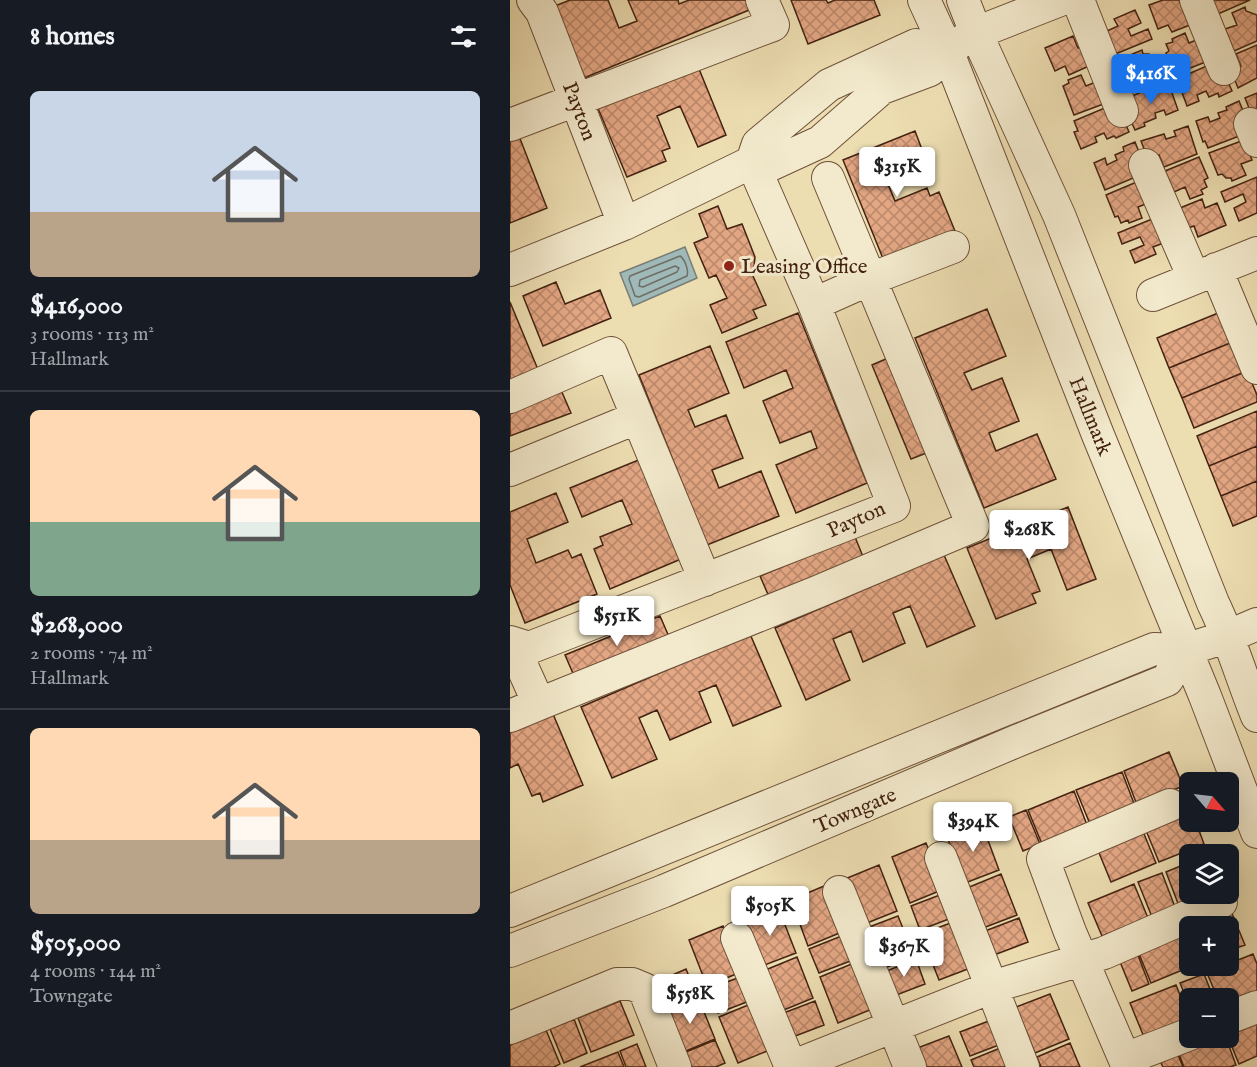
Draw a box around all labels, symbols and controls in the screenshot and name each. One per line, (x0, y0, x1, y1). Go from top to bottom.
text: 8 homes (30, 20, 115, 53)
icon: filters (447, 20, 480, 53)
pin: $416K (1109, 54, 1193, 105)
text: $416K (1125, 61, 1177, 86)
street label: Payton (555, 78, 602, 145)
icon: home (201, 130, 309, 238)
pin: $315K (855, 147, 939, 198)
text: $315K (873, 154, 921, 179)
place label: Leasing Office (741, 254, 868, 281)
marker: Leasing Office (722, 259, 736, 273)
text: $416,000 (30, 289, 123, 322)
text: 3 rooms · 113 m² (30, 322, 154, 347)
text: Hallmark (30, 347, 109, 372)
street label: Hallmark (1062, 373, 1118, 461)
icon: home (201, 449, 309, 557)
street label: Payton (823, 496, 890, 545)
pin: $268K (987, 510, 1071, 561)
text: $268K (1003, 517, 1055, 542)
pin: $551K (575, 596, 659, 647)
text: $551K (593, 603, 641, 628)
text: $268,000 (30, 608, 123, 641)
text: 2 rooms · 74 m² (30, 641, 153, 666)
text: Hallmark (30, 666, 109, 691)
icon: home (201, 767, 309, 875)
north arrow (1179, 772, 1239, 832)
map controls (1179, 772, 1239, 1048)
street label: Towngate (810, 782, 901, 841)
pin: $394K (931, 802, 1015, 853)
text: $394K (947, 809, 999, 834)
button: layers (1179, 844, 1239, 904)
pin: $505K (728, 886, 812, 937)
text: $505K (745, 893, 795, 918)
button: + (1179, 916, 1239, 976)
text: $505,000 (30, 926, 121, 959)
pin: $367K (862, 927, 946, 978)
text: $367K (879, 934, 929, 959)
text: 4 rooms · 144 m² (30, 959, 161, 984)
pin: $558K (648, 974, 732, 1025)
text: $558K (666, 981, 714, 1006)
text: Towngate (30, 984, 113, 1009)
button: − (1179, 988, 1239, 1048)

